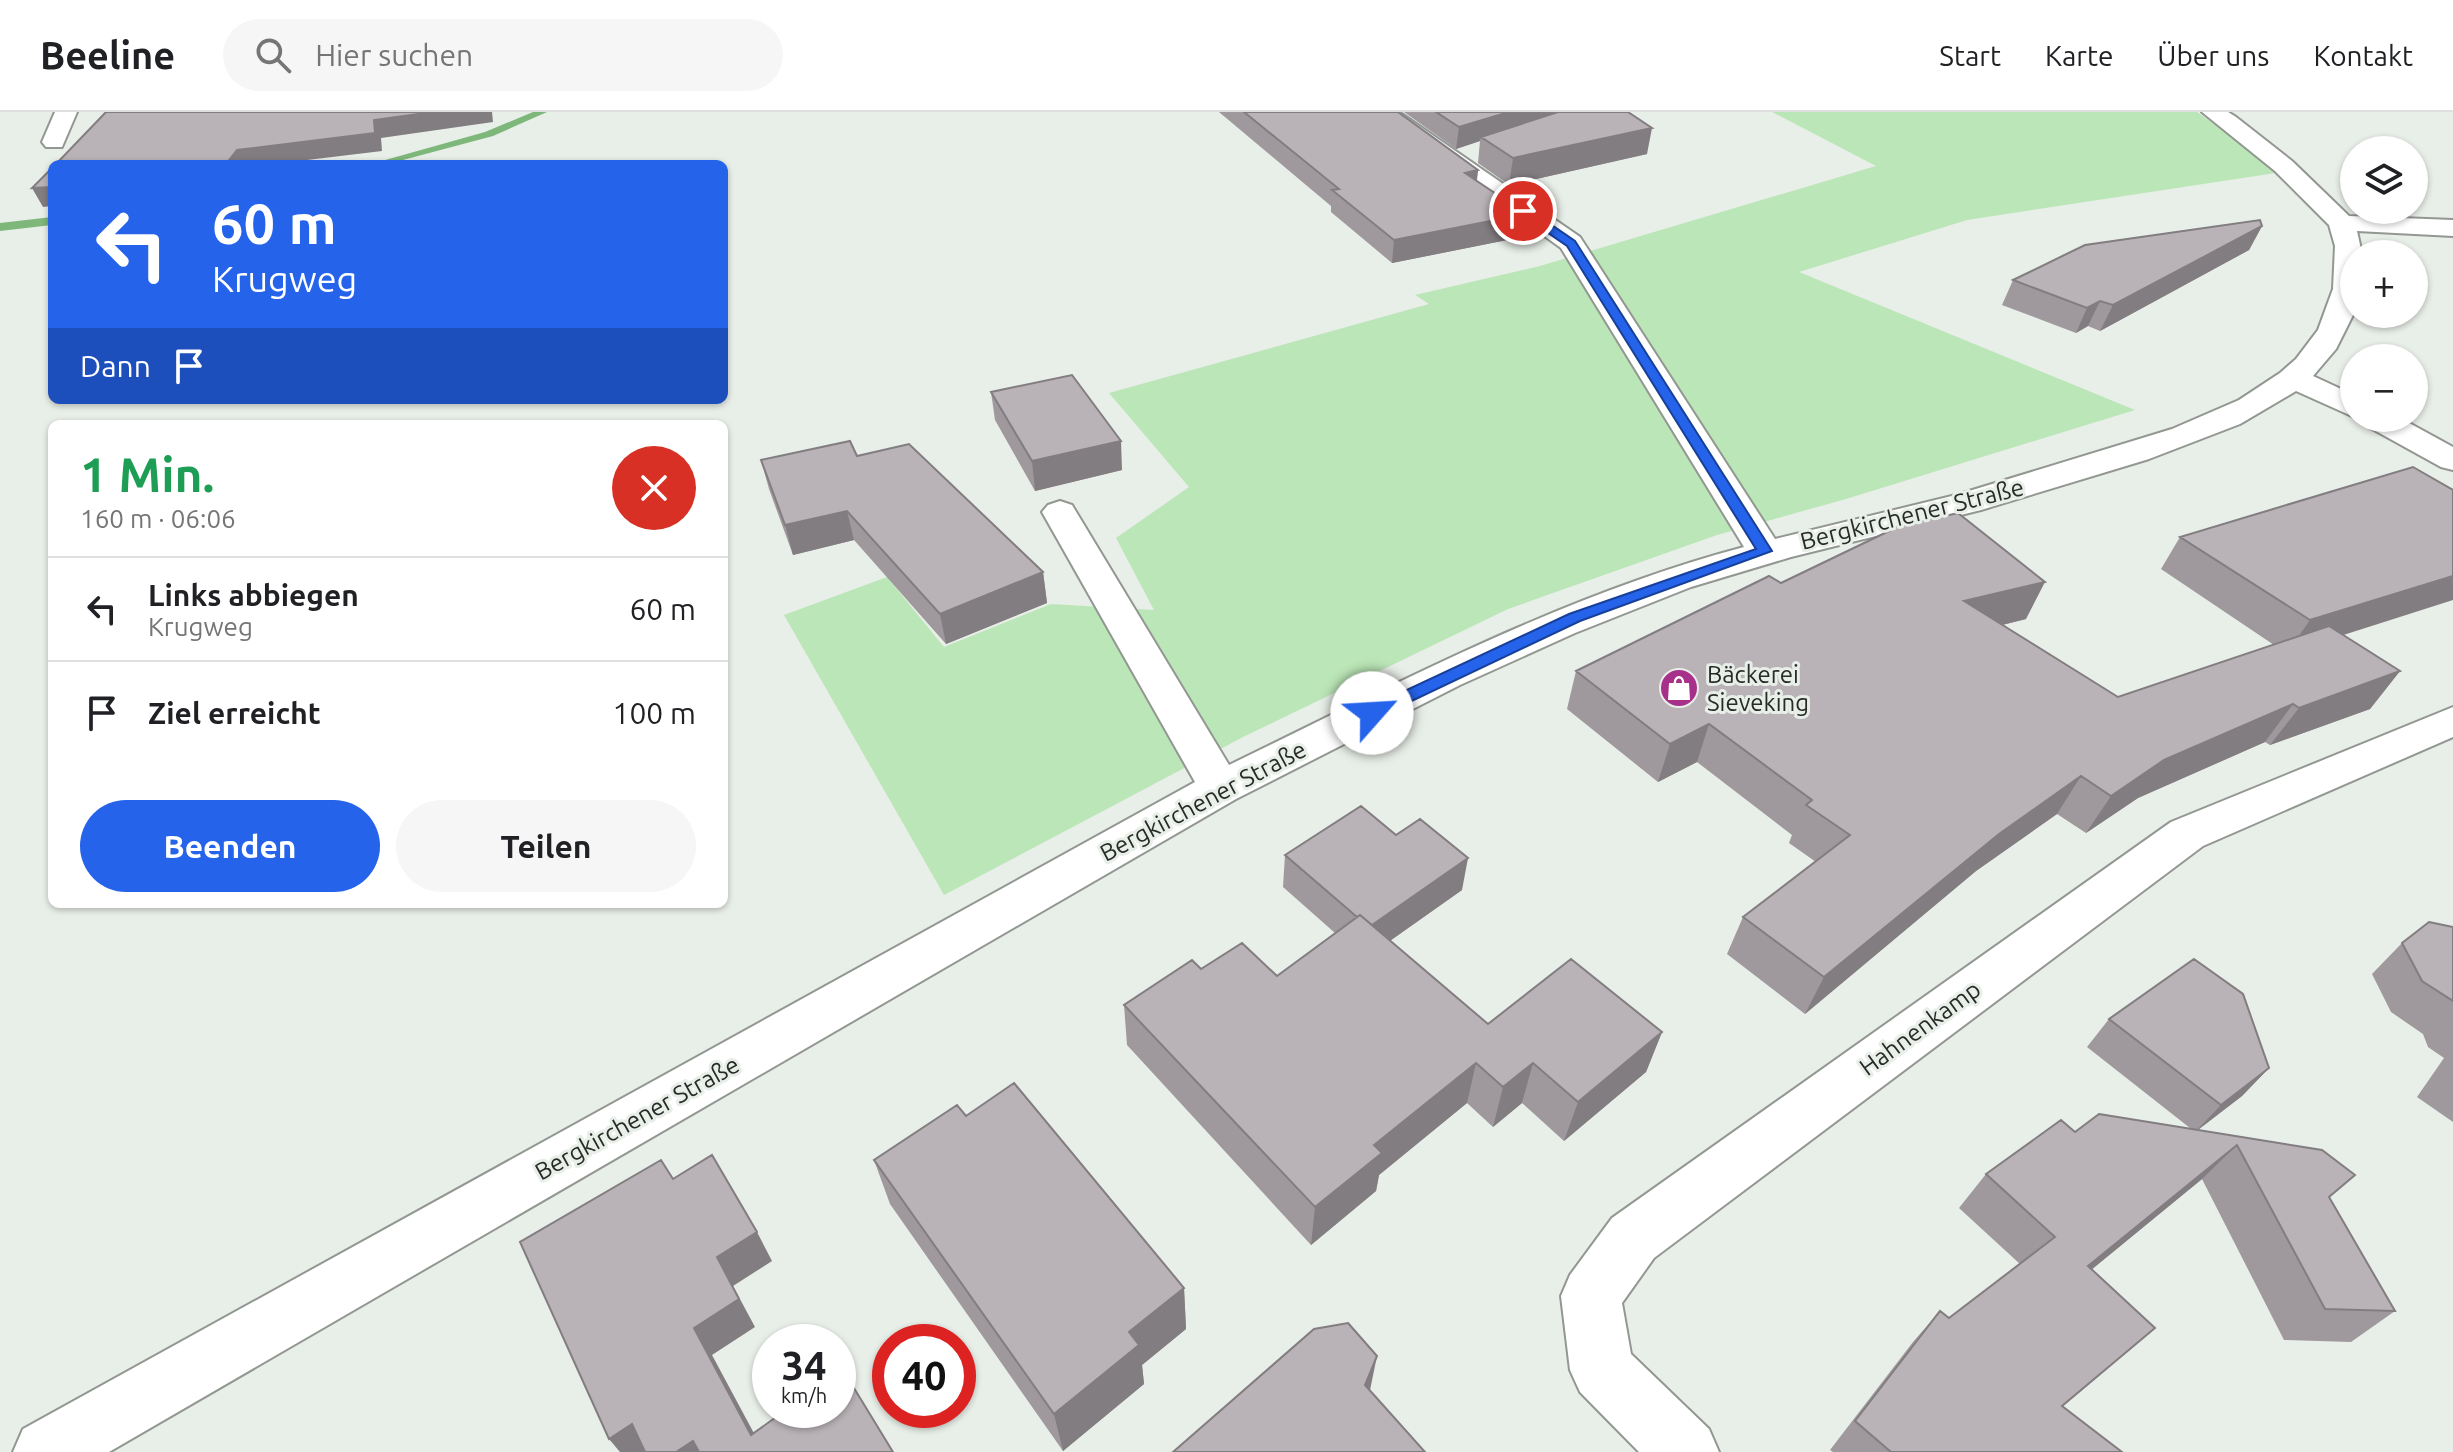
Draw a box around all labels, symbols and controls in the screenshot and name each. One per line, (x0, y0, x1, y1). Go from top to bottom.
search box (223, 19, 783, 91)
icon: search (251, 33, 295, 77)
text: Beeline (40, 34, 175, 76)
text: Hier suchen (315, 38, 473, 72)
text: Start (1939, 40, 2001, 71)
text: Karte (2045, 40, 2113, 71)
text: Über uns (2157, 40, 2269, 71)
text: Kontakt (2313, 40, 2413, 71)
map controls (2340, 136, 2428, 432)
button: layers (2340, 136, 2428, 224)
pin (1489, 177, 1557, 245)
icon: arrive (1501, 189, 1545, 233)
icon: left (80, 192, 184, 296)
text: 60 m (212, 192, 337, 255)
button: + (2340, 240, 2428, 328)
text: Krugweg (212, 258, 357, 299)
icon: arrive (167, 344, 211, 388)
button: − (2340, 344, 2428, 432)
text: Dann (80, 349, 151, 383)
button: close (612, 446, 696, 530)
text: 1 Min. (80, 447, 214, 501)
street label: Bergkirchener Straße (1798, 473, 2026, 555)
text: 160 m · 06:06 (80, 504, 236, 533)
text: Links abbiegen (148, 578, 359, 612)
icon: left (80, 587, 124, 631)
text: 60 m (629, 592, 696, 626)
text: Krugweg (148, 612, 253, 641)
place label: Bäckerei Sieveking (1707, 661, 1809, 716)
shop icon: Bäckerei Sieveking (1658, 667, 1700, 709)
position arrow (1330, 671, 1414, 755)
icon: arrive (80, 691, 124, 735)
text: Ziel erreicht (148, 696, 321, 730)
text: 100 m (612, 696, 696, 730)
street label: Bergkirchener Straße (1095, 735, 1311, 867)
button: Beenden (80, 800, 380, 892)
button: Teilen (396, 800, 696, 892)
street label: Hahnenkamp (1854, 975, 1986, 1081)
street label: Bergkirchener Straße (530, 1051, 744, 1185)
speed limit sign: 40 (872, 1324, 976, 1428)
text: 34 (781, 1343, 827, 1388)
text: km/h (781, 1384, 827, 1407)

